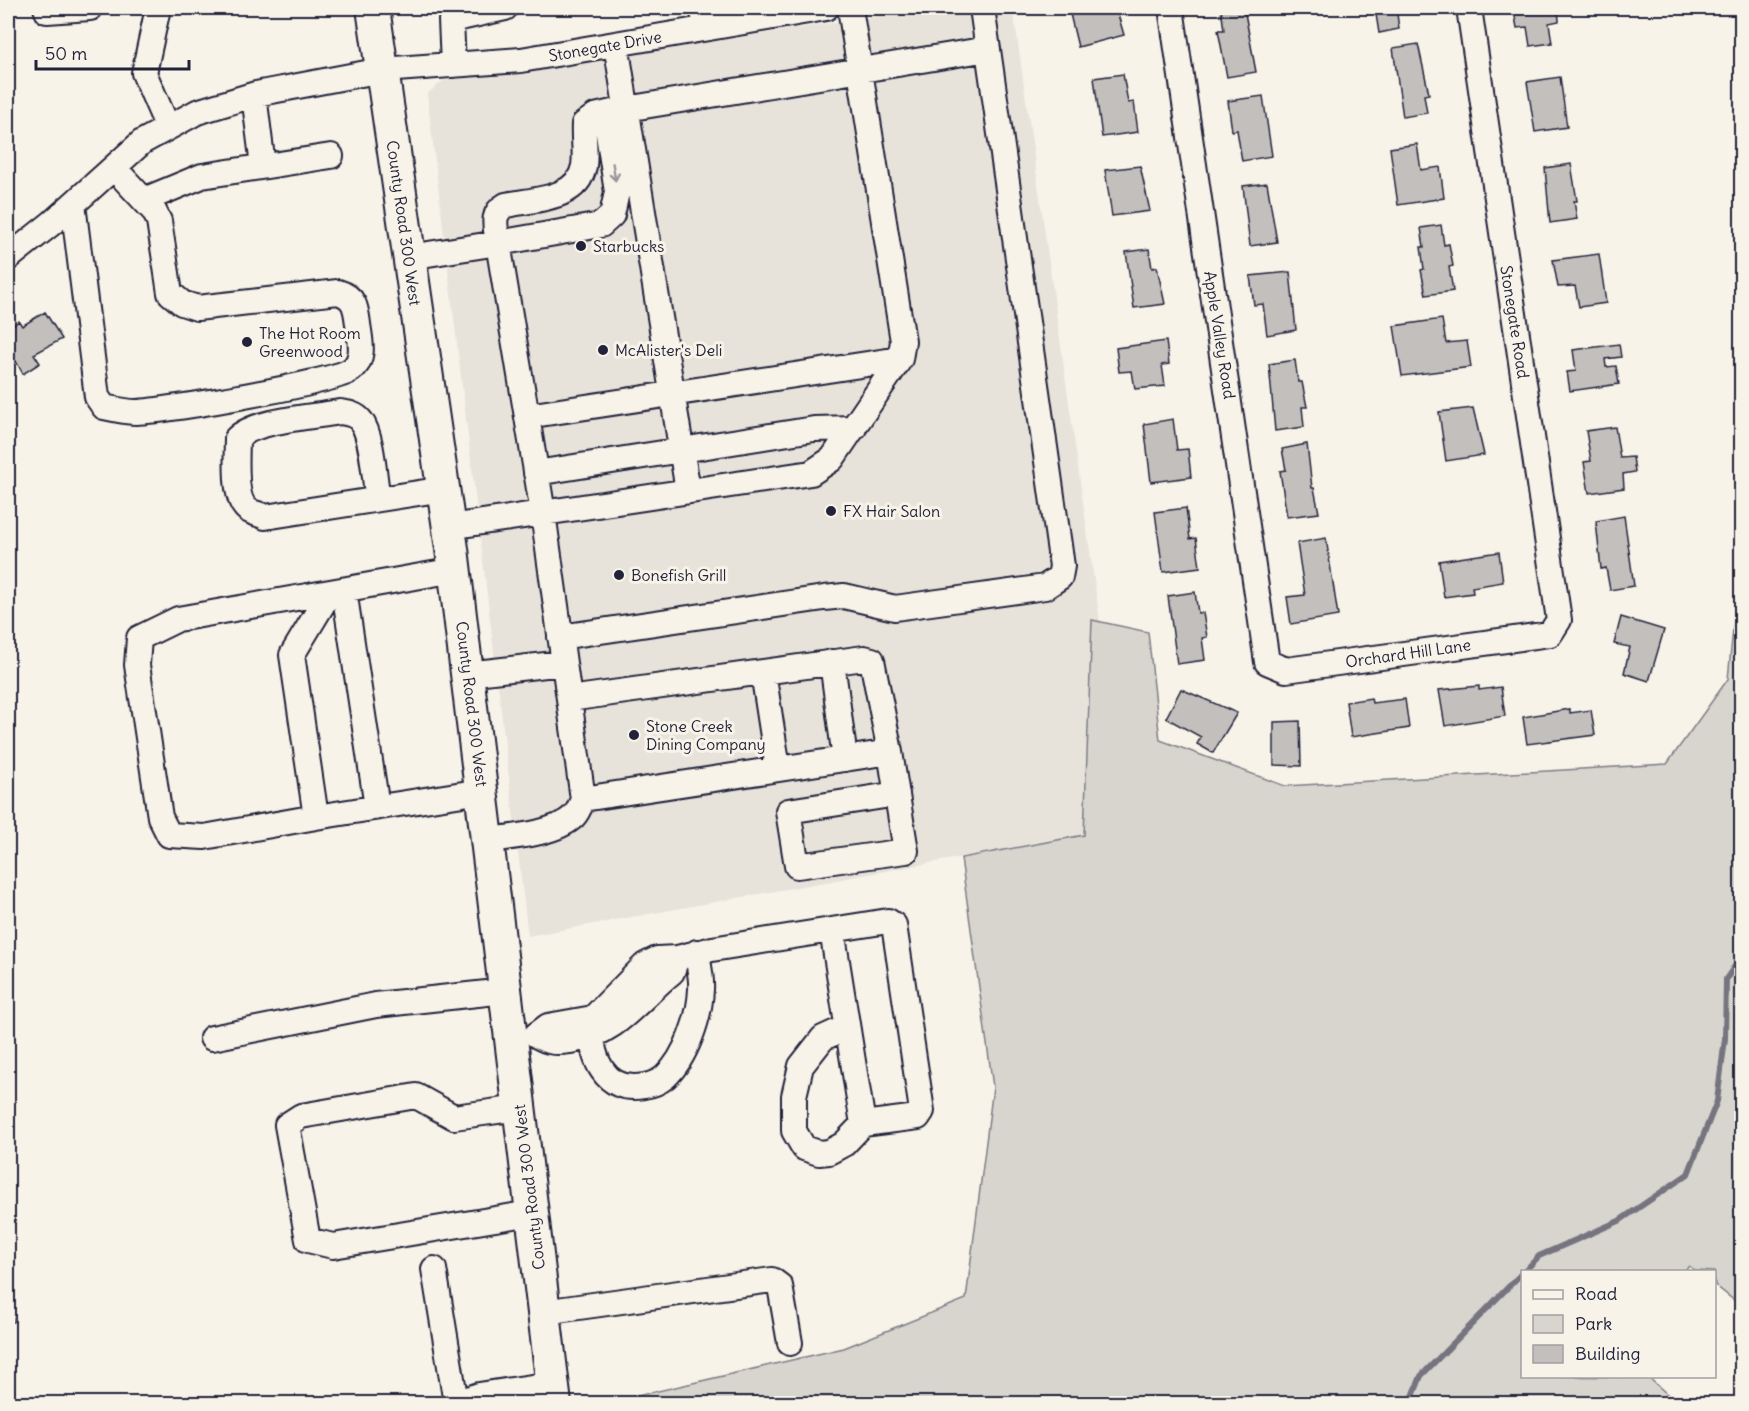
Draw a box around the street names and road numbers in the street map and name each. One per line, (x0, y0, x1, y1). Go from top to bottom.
street label: Stonegate Drive (547, 26, 663, 66)
street label: County Road 300 West (383, 139, 426, 308)
street label: Stonegate Road (1496, 264, 1534, 380)
street label: Apple Valley Road (1200, 270, 1240, 400)
street label: County Road 300 West (452, 620, 492, 789)
street label: Orchard Hill Lane (1344, 634, 1472, 672)
street label: County Road 300 West (509, 1102, 549, 1271)

